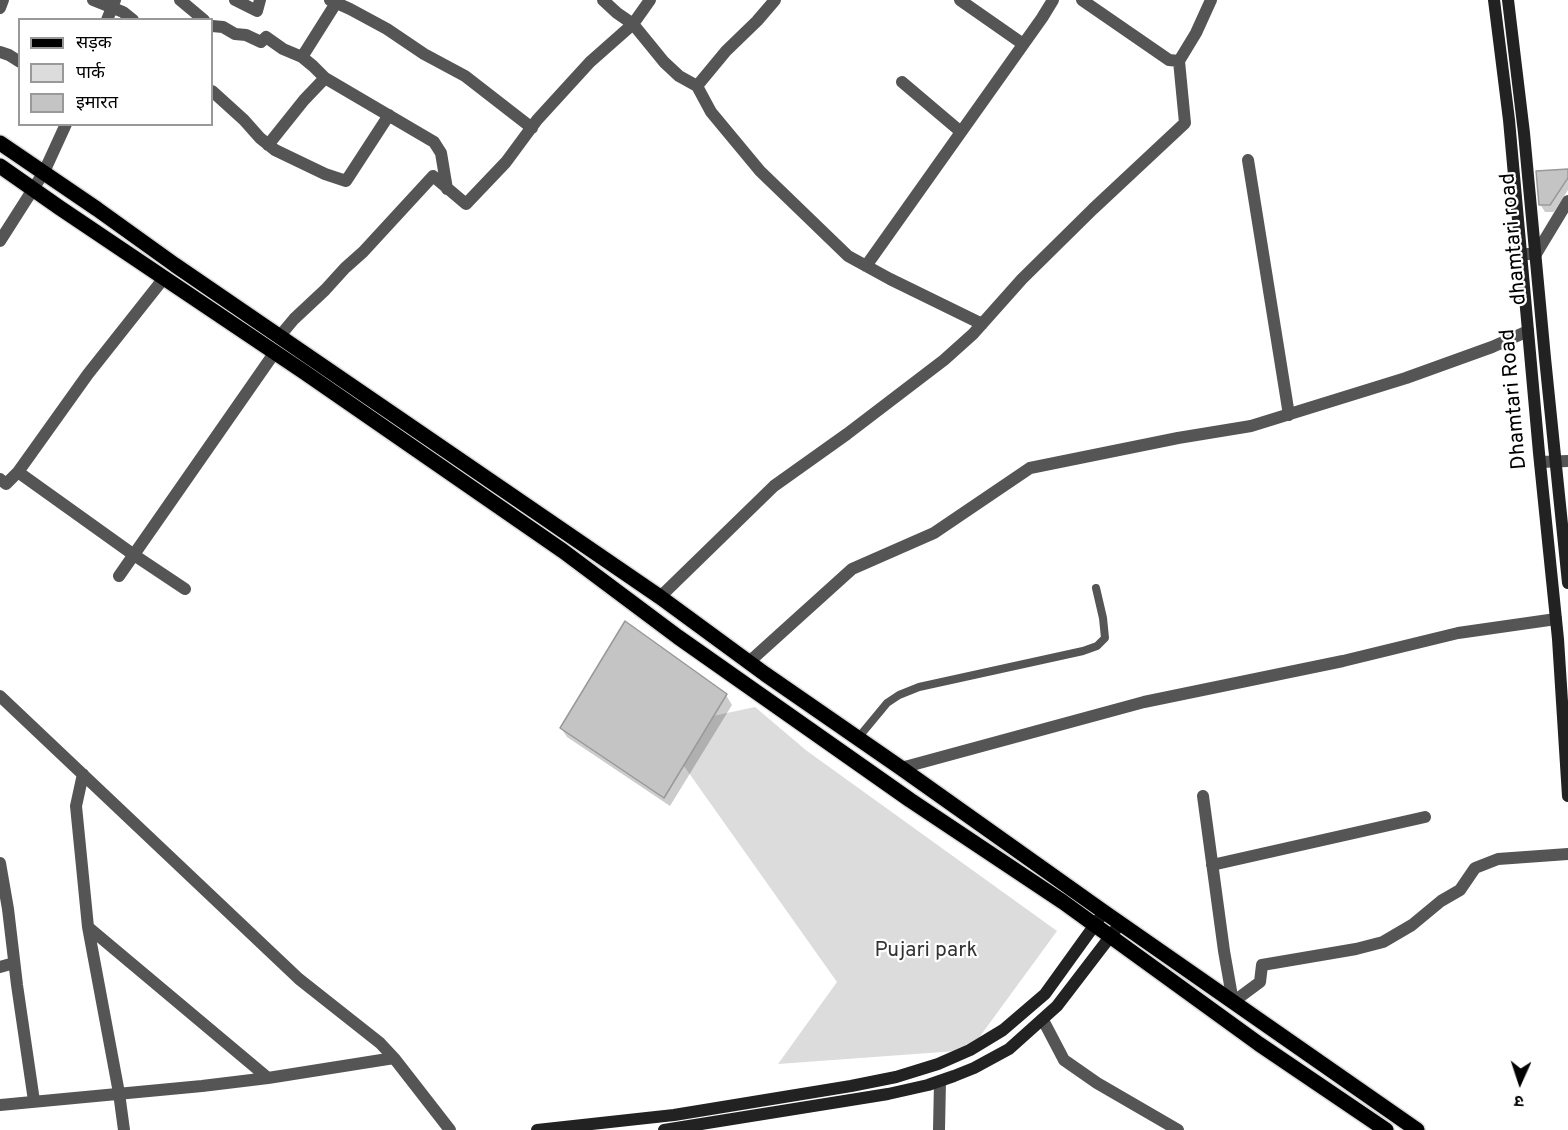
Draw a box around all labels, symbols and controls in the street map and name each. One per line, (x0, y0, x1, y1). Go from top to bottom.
legend (18, 18, 213, 126)
text: सड़क (76, 32, 112, 55)
text: पार्क (76, 62, 105, 85)
text: इमारत (76, 92, 118, 115)
street label: dhamtari road (1497, 172, 1533, 306)
street label: Dhamtari Road (1496, 328, 1534, 470)
park label: Pujari park (874, 939, 978, 965)
north arrow (1490, 1052, 1550, 1112)
text: उ (1514, 1090, 1524, 1110)

